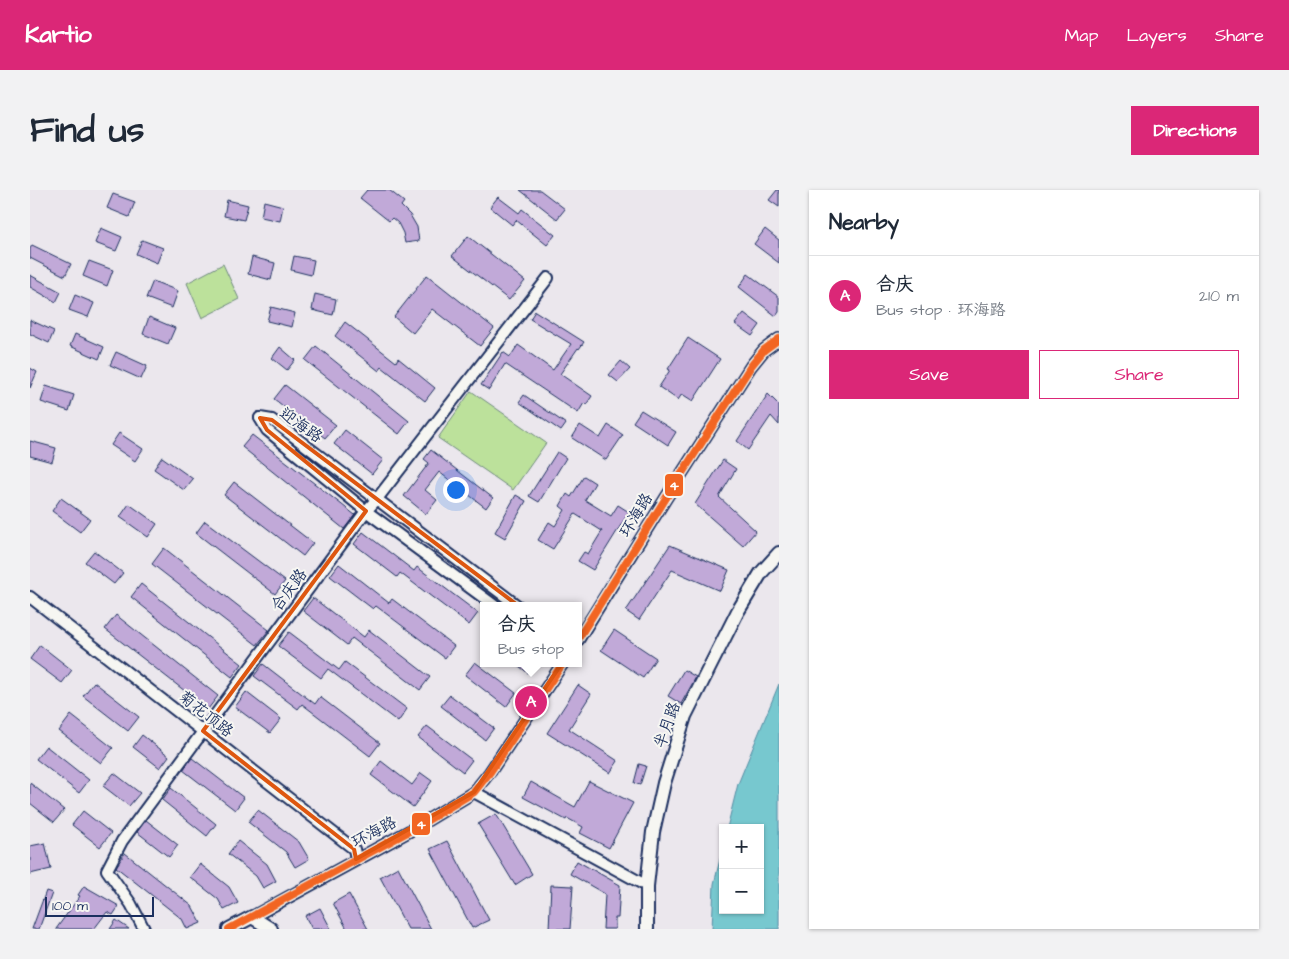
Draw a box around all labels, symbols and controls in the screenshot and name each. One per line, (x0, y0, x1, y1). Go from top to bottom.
text: Kartio (25, 18, 92, 52)
text: Map (1064, 23, 1098, 48)
text: Layers (1126, 23, 1187, 48)
text: Share (1215, 23, 1264, 48)
text: Find us (30, 106, 144, 155)
button: Directions (1131, 106, 1259, 155)
text: Nearby (829, 208, 899, 237)
text: 合庆 (876, 271, 914, 298)
text: A (840, 285, 850, 307)
text: 210 m (1199, 285, 1239, 307)
text: Bus stop · 环海路 (876, 299, 1005, 321)
button: Save (829, 350, 1029, 399)
button: Share (1039, 350, 1239, 399)
street label: 迎海路 (275, 402, 327, 448)
line badge: 4 (664, 473, 684, 497)
text: 4 (669, 476, 679, 496)
your location (443, 477, 469, 503)
street label: 环海路 (614, 489, 658, 541)
street label: 合庆路 (266, 564, 312, 616)
popup (480, 602, 582, 667)
text: 合庆 (498, 611, 536, 638)
text: Bus stop (498, 638, 564, 660)
pin: A (515, 683, 547, 721)
street label: 菊花顶路 (174, 686, 238, 742)
street label: 半月路 (648, 699, 686, 751)
street label: 环海路 (348, 811, 400, 853)
line badge: 4 (411, 812, 431, 836)
text: 4 (416, 815, 426, 835)
map controls (719, 824, 764, 914)
button: + (719, 824, 764, 869)
button: − (719, 869, 764, 914)
scale bar (45, 894, 154, 917)
text: 100 m (52, 896, 88, 916)

